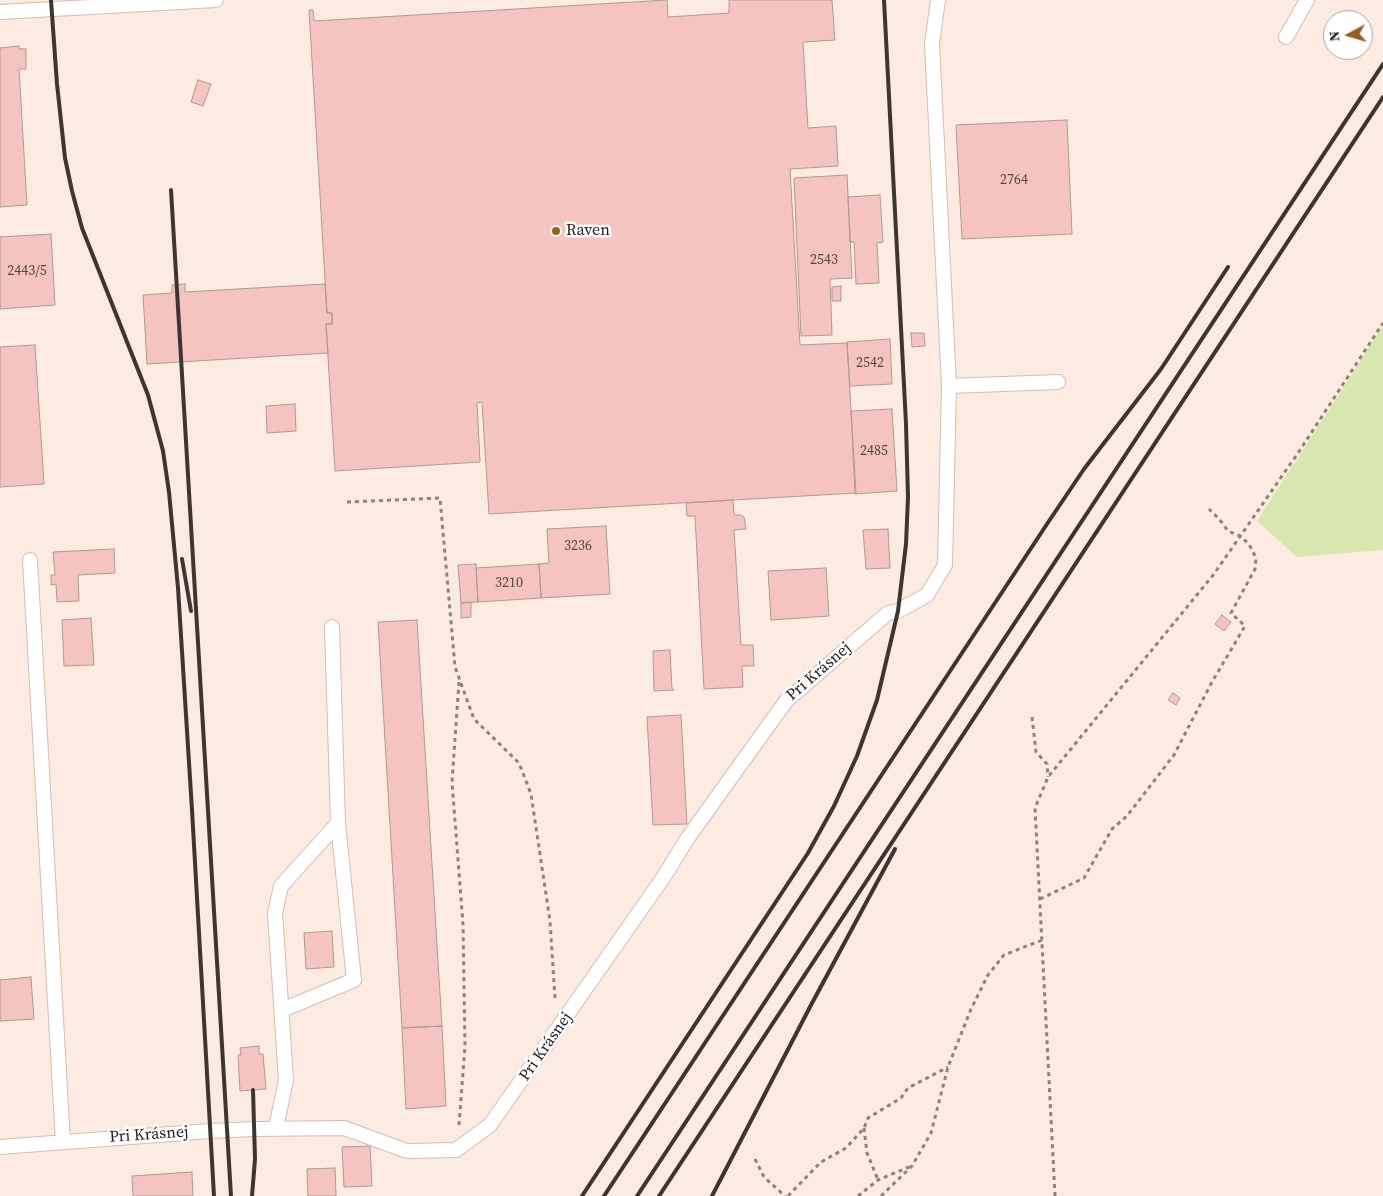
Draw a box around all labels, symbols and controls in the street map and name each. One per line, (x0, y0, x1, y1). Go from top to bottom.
north arrow (1323, 10, 1373, 60)
text: N (1324, 30, 1345, 43)
house number: 2764 (1000, 172, 1028, 188)
place label: Raven (566, 221, 610, 241)
marker: Raven (550, 225, 562, 237)
house number: 2543 (810, 252, 838, 268)
house number: 2443/5 (7, 263, 47, 279)
house number: 2542 (856, 355, 884, 371)
house number: 2485 (860, 443, 888, 459)
house number: 3236 (564, 538, 592, 554)
house number: 3210 (495, 575, 523, 591)
street label: Pri Krásnej (783, 639, 855, 705)
street label: Pri Krásnej (515, 1009, 577, 1085)
street label: Pri Krásnej (109, 1123, 189, 1147)

